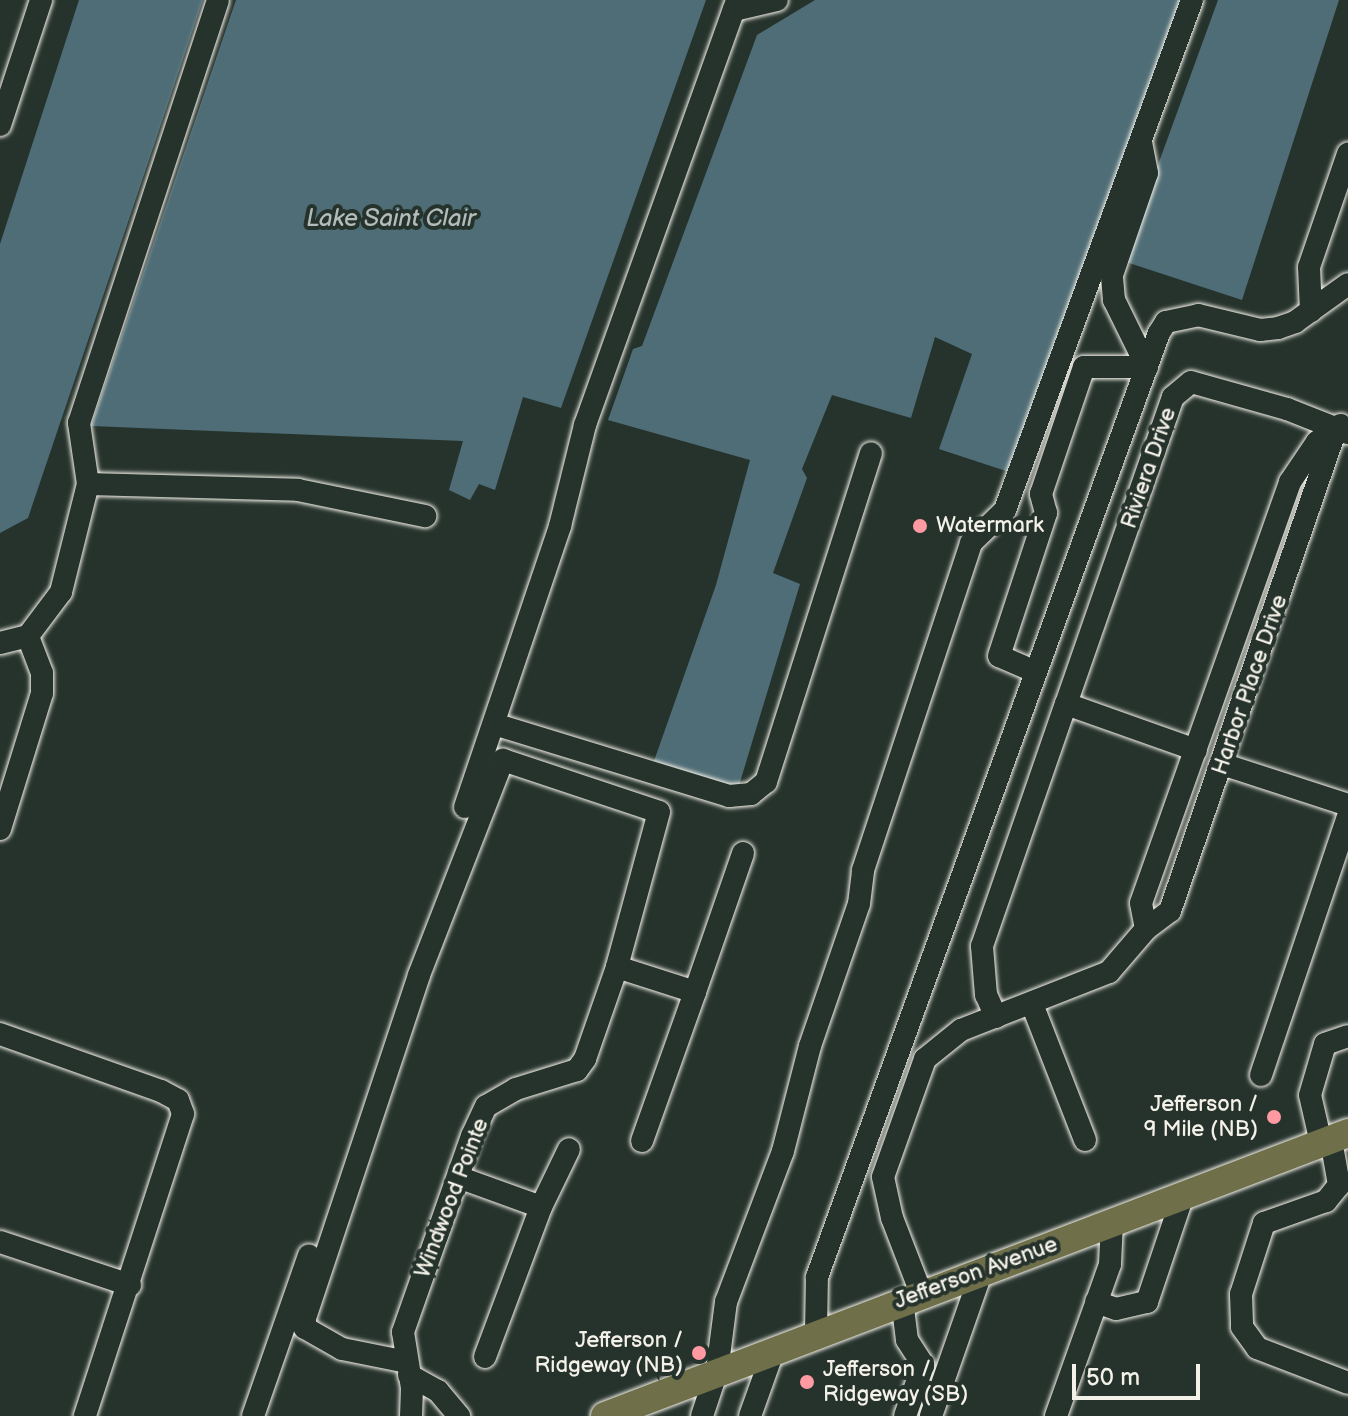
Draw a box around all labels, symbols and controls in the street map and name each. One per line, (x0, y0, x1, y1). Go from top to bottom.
water label: Lake Saint Clair (306, 205, 476, 233)
street label: Riviera Drive (1116, 404, 1182, 532)
place label: Watermark (936, 513, 1044, 539)
marker: Watermark (911, 517, 929, 535)
street label: Harbor Place Drive (1207, 591, 1293, 779)
place label: Jefferson / 9 Mile (NB) (1144, 1091, 1258, 1142)
marker: Jefferson / 9 Mile (NB) (1265, 1108, 1283, 1126)
street label: Windwood Pointe (409, 1115, 495, 1281)
street label: Jefferson Avenue (891, 1231, 1061, 1315)
place label: Jefferson / Ridgeway (NB) (533, 1327, 683, 1378)
marker: Jefferson / Ridgeway (NB) (690, 1344, 708, 1362)
scale bar (1076, 1348, 1204, 1398)
place label: Jefferson / Ridgeway (SB) (823, 1356, 970, 1408)
text: 50 m (1086, 1363, 1140, 1392)
marker: Jefferson / Ridgeway (SB) (798, 1373, 816, 1391)

